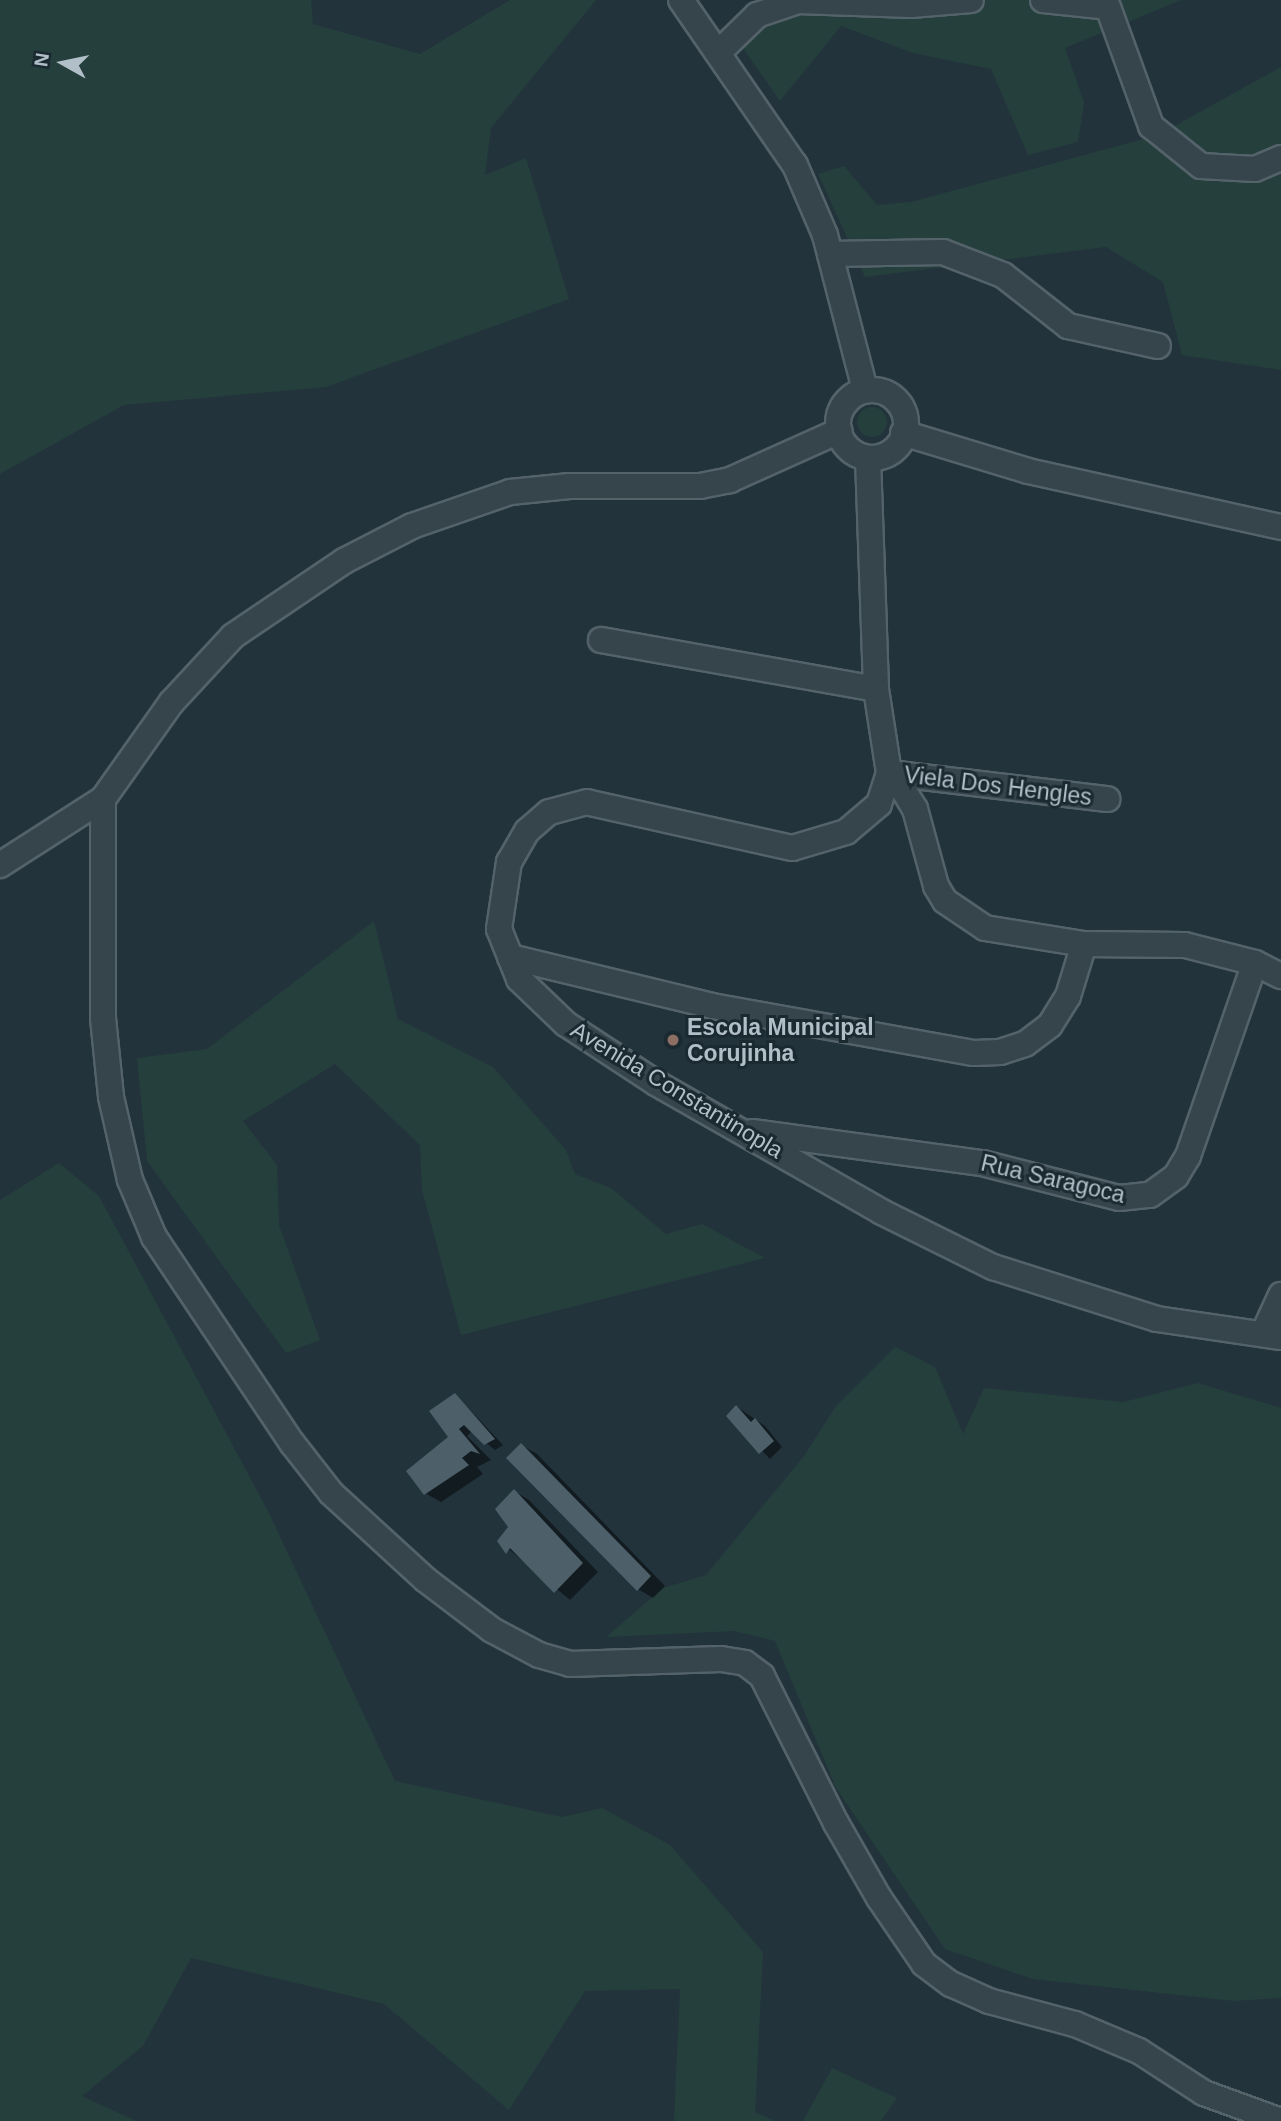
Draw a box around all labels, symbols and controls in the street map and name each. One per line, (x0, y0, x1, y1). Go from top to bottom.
north arrow (28, 28, 98, 98)
text: N (30, 51, 53, 68)
street label: Viela Dos Hengles (903, 761, 1093, 811)
place label: Escola Municipal Corujinha (687, 1013, 874, 1067)
street label: Avenida Constantinopla (566, 1016, 788, 1164)
marker: Escola Municipal Corujinha (665, 1032, 681, 1048)
street label: Rua Saragoca (978, 1149, 1128, 1209)

